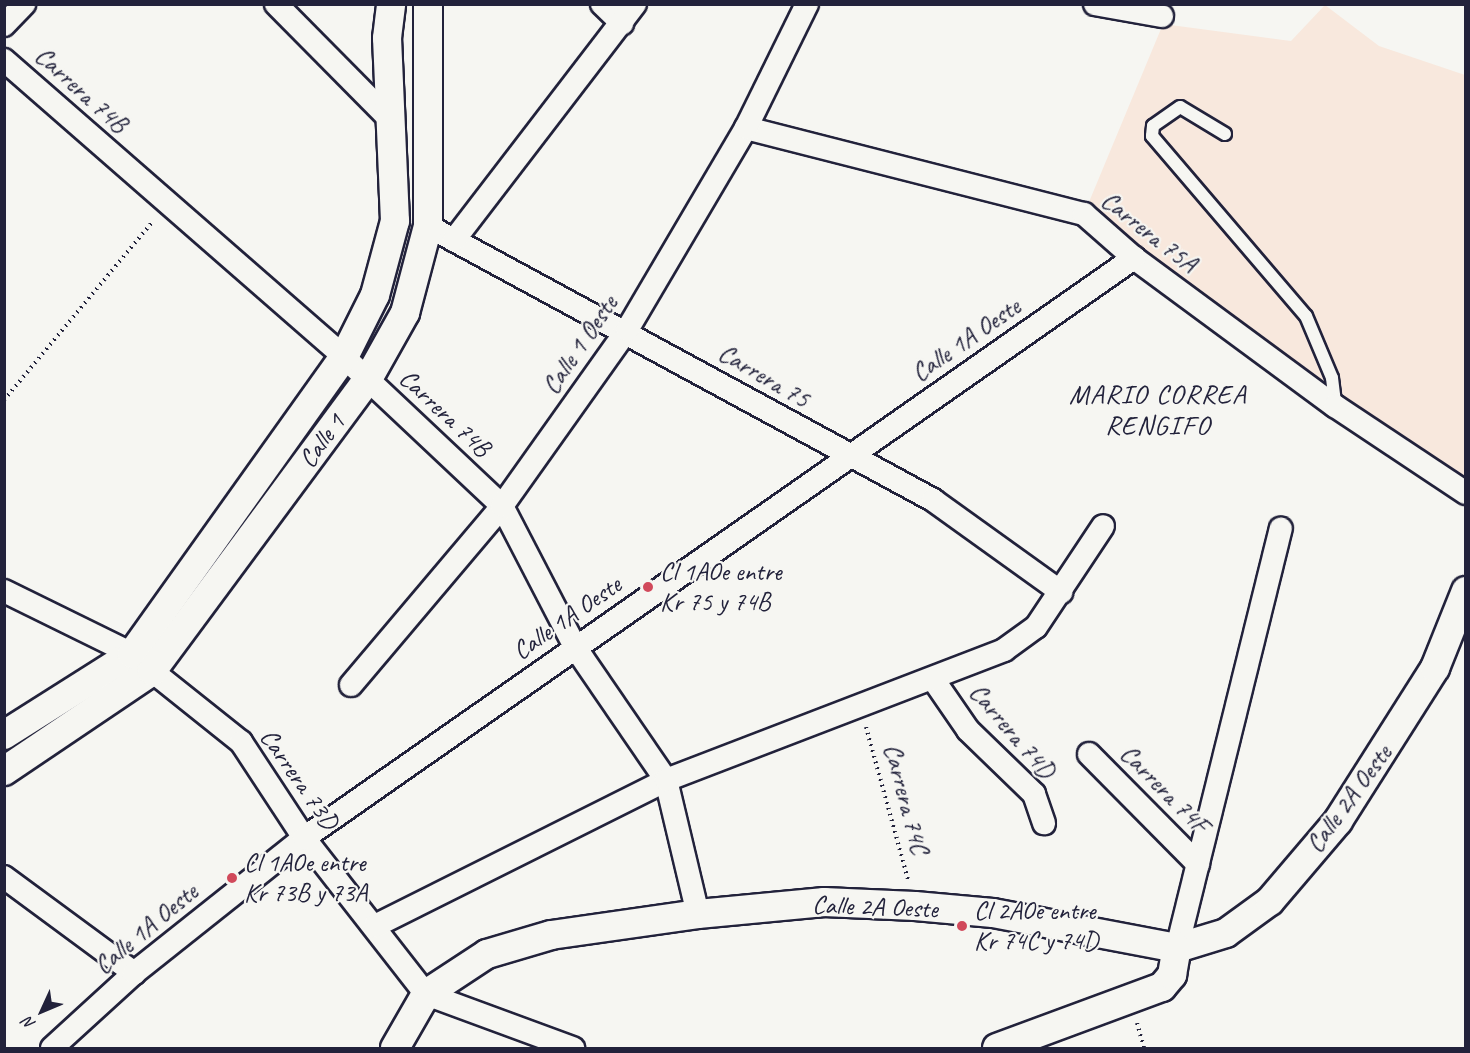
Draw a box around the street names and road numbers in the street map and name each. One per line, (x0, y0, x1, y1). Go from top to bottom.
street label: Carrera 74B (28, 40, 134, 140)
street label: Carrera 75A (1095, 185, 1203, 279)
street label: Calle 1 Oeste (536, 290, 624, 400)
street label: Calle 1A Oeste (906, 291, 1026, 389)
street label: Carrera 75 (713, 337, 815, 415)
street label: Carrera 74B (393, 363, 497, 463)
street label: Calle 1 (292, 408, 352, 474)
street label: Calle 1A Oeste (507, 569, 627, 667)
street label: Carrera 74D (962, 677, 1062, 785)
street label: Carrera 73D (253, 723, 345, 835)
street label: Carrera 74F (1113, 738, 1215, 840)
street label: Calle 2A Oeste (1300, 739, 1398, 859)
street label: Carrera 74C (876, 740, 936, 858)
street label: Calle 1A Oeste (88, 877, 204, 981)
street label: Calle 2A Oeste (812, 889, 938, 925)

